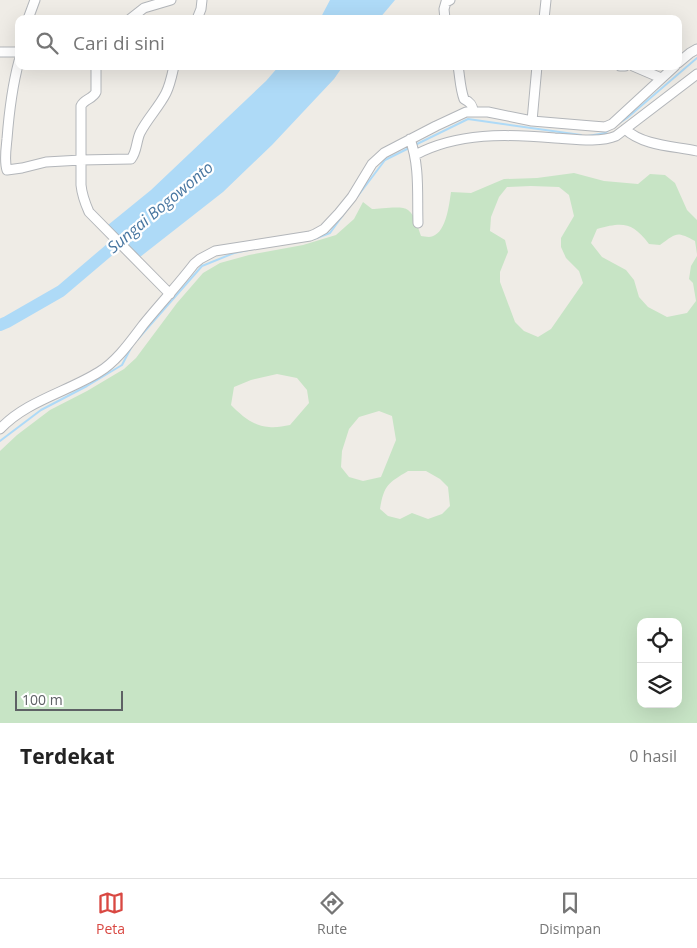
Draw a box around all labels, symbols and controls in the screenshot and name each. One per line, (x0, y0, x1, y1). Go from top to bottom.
search box (15, 15, 682, 70)
icon: search (33, 29, 61, 57)
text: Cari di sini (73, 30, 165, 56)
water label: Sungai Bogowonto (102, 156, 218, 258)
map controls (637, 618, 682, 708)
button: locate (637, 618, 682, 663)
button: layers (637, 663, 682, 708)
scale bar (15, 688, 122, 711)
text: 100 m (22, 690, 63, 709)
text: Terdekat (20, 742, 115, 770)
text: 0 hasil (629, 745, 677, 767)
tab: Peta (96, 889, 125, 938)
tab: Rute (317, 889, 347, 938)
tab: Disimpan (539, 889, 601, 938)

